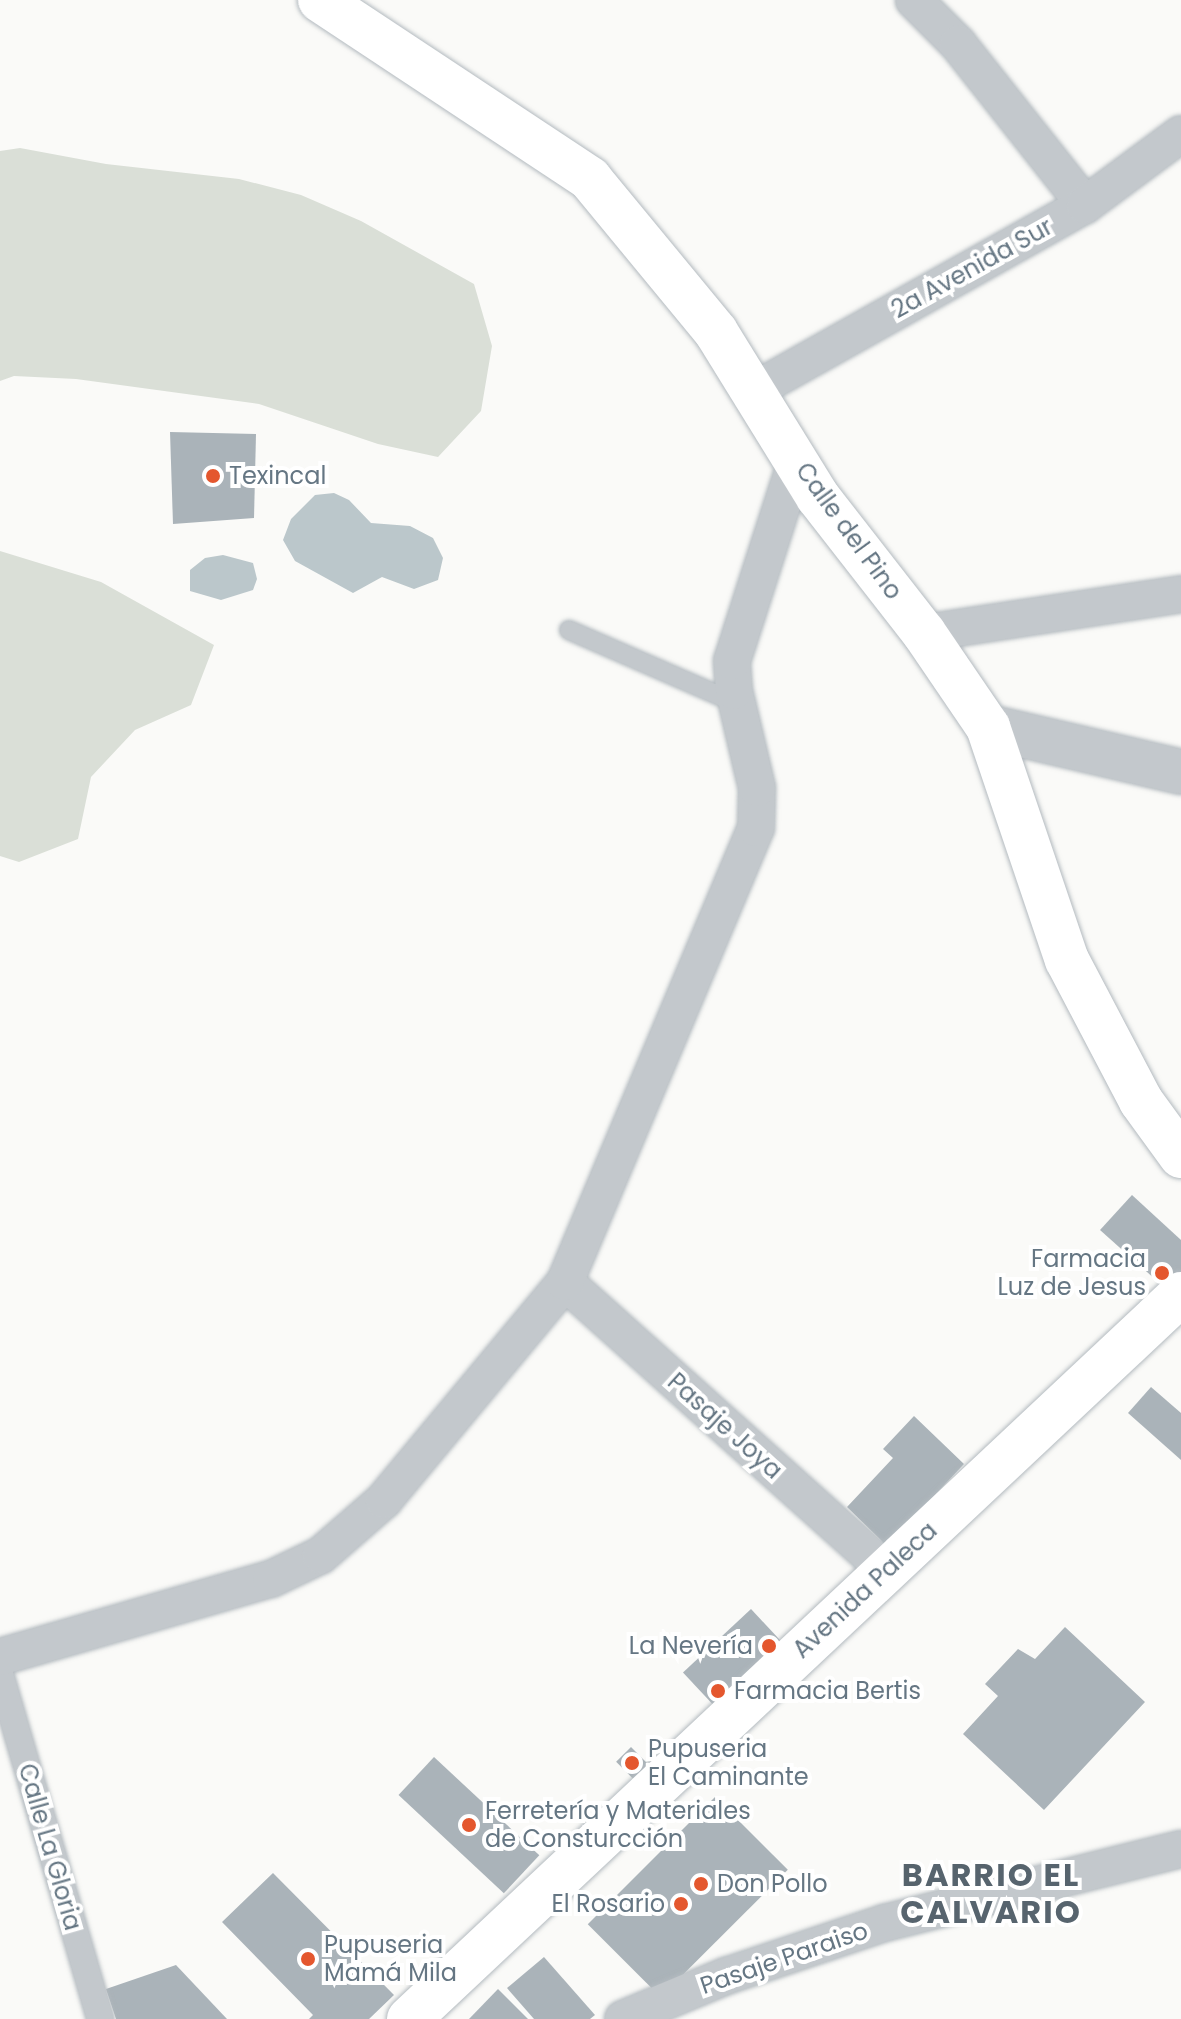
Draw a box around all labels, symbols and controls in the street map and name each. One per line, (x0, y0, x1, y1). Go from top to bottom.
street label: 2a Avenida Sur (887, 212, 1057, 324)
street label: Calle del Pino (790, 457, 908, 605)
place label: Texincal (229, 462, 326, 490)
marker: Texincal (204, 467, 222, 485)
place label: Farmacia Luz de Jesus (997, 1245, 1146, 1301)
marker: Farmacia Luz de Jesus (1153, 1264, 1171, 1282)
street label: Pasaje Joya (662, 1367, 788, 1485)
street label: Avenida Paleca (787, 1516, 943, 1664)
place label: La Nevería (629, 1632, 753, 1660)
marker: La Nevería (760, 1637, 778, 1655)
place label: Farmacia Bertis (734, 1677, 921, 1705)
marker: Farmacia Bertis (709, 1682, 727, 1700)
place label: Pupuseria El Caminante (648, 1735, 809, 1791)
marker: Pupuseria El Caminante (623, 1754, 641, 1772)
street label: Calle La Gloria (12, 1760, 88, 1934)
place label: Ferretería y Materiales de Consturcción (485, 1797, 751, 1853)
marker: Ferretería y Materiales de Consturcción (460, 1816, 478, 1834)
district label: BARRIO EL CALVARIO (900, 1857, 1082, 1932)
place label: Don Pollo (717, 1870, 828, 1898)
marker: Don Pollo (692, 1875, 710, 1893)
place label: El Rosario (551, 1890, 665, 1918)
marker: El Rosario (672, 1895, 690, 1913)
street label: Pasaje Paraiso (696, 1916, 872, 2000)
place label: Pupuseria Mamá Mila (324, 1931, 457, 1987)
marker: Pupuseria Mamá Mila (299, 1950, 317, 1968)

